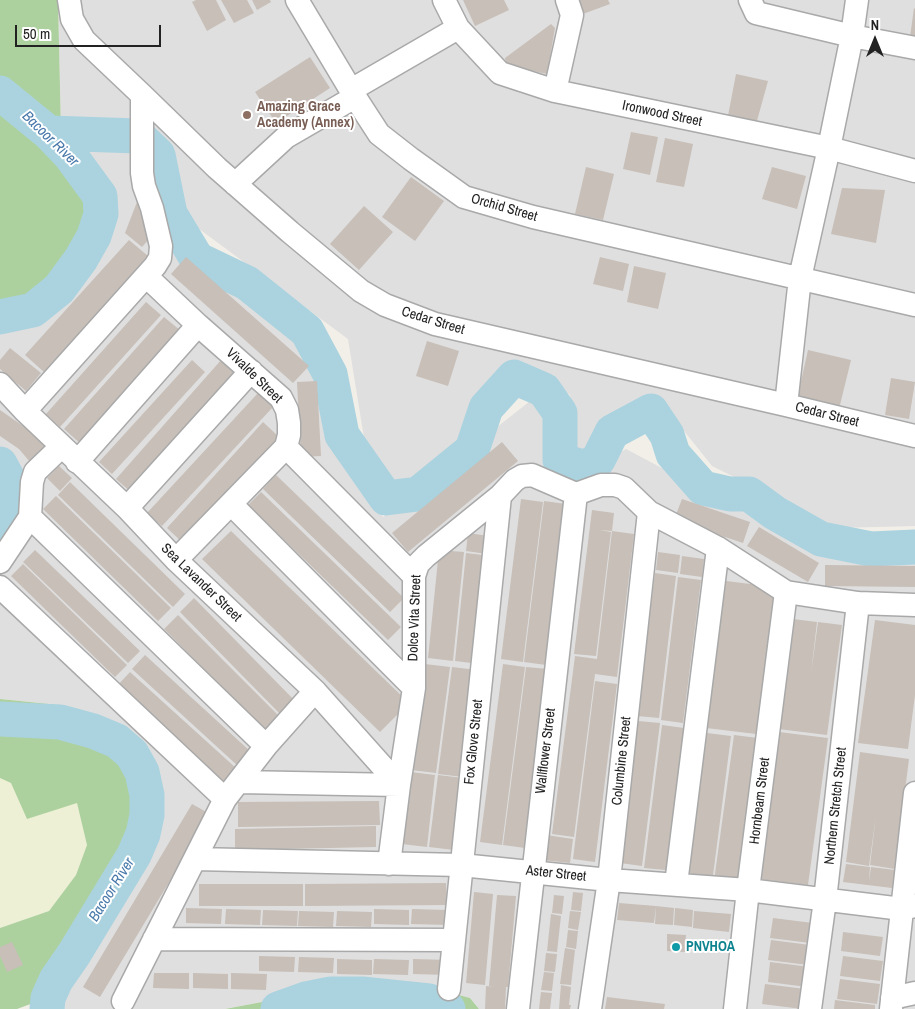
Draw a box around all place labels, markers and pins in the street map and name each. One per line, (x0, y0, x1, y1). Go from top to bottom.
place label: Amazing Grace Academy (Annex) (257, 99, 354, 132)
marker: Amazing Grace Academy (Annex) (241, 109, 253, 121)
place label: PNVHOA (686, 939, 735, 955)
marker: PNVHOA (670, 941, 682, 953)

